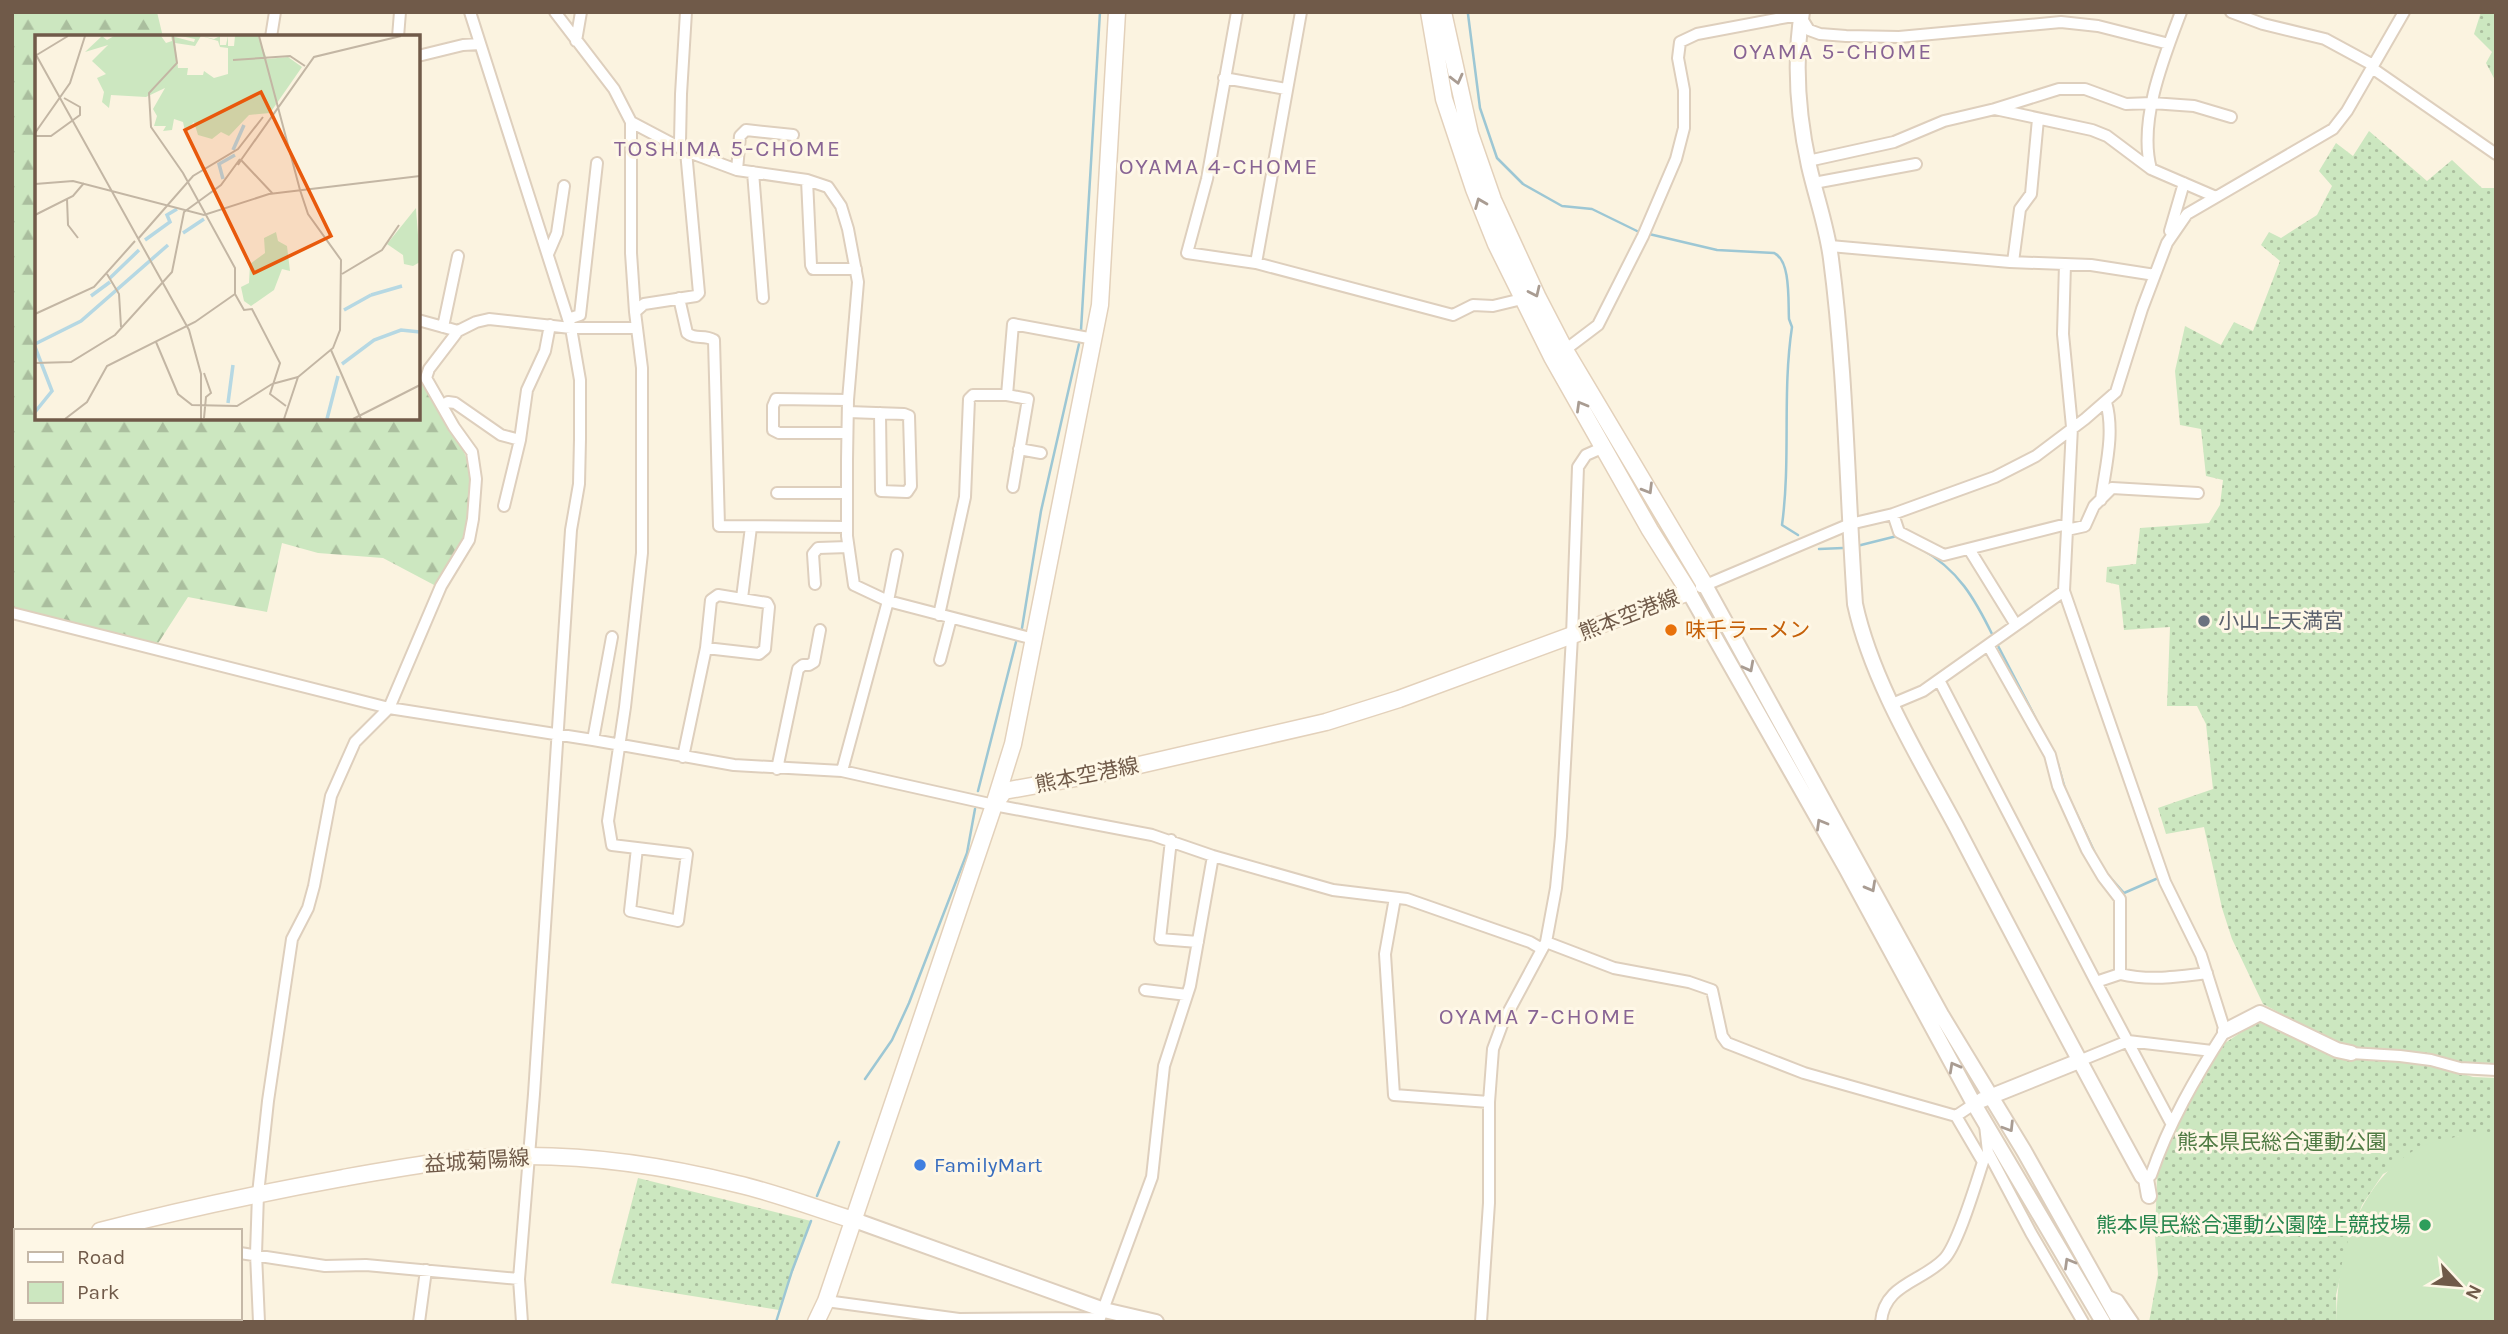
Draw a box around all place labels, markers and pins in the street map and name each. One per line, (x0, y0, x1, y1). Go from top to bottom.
place label: 小山上天満宮 (2218, 609, 2344, 633)
marker: 小山上天満宮 (2196, 613, 2212, 629)
place label: 味千ラーメン (1685, 618, 1810, 642)
marker: 味千ラーメン (1663, 622, 1679, 638)
place label: FamilyMart (934, 1153, 1043, 1177)
marker: FamilyMart (912, 1157, 928, 1173)
place label: 熊本県民総合運動公園陸上競技場 (2096, 1213, 2411, 1237)
marker: 熊本県民総合運動公園陸上競技場 (2417, 1217, 2433, 1233)

